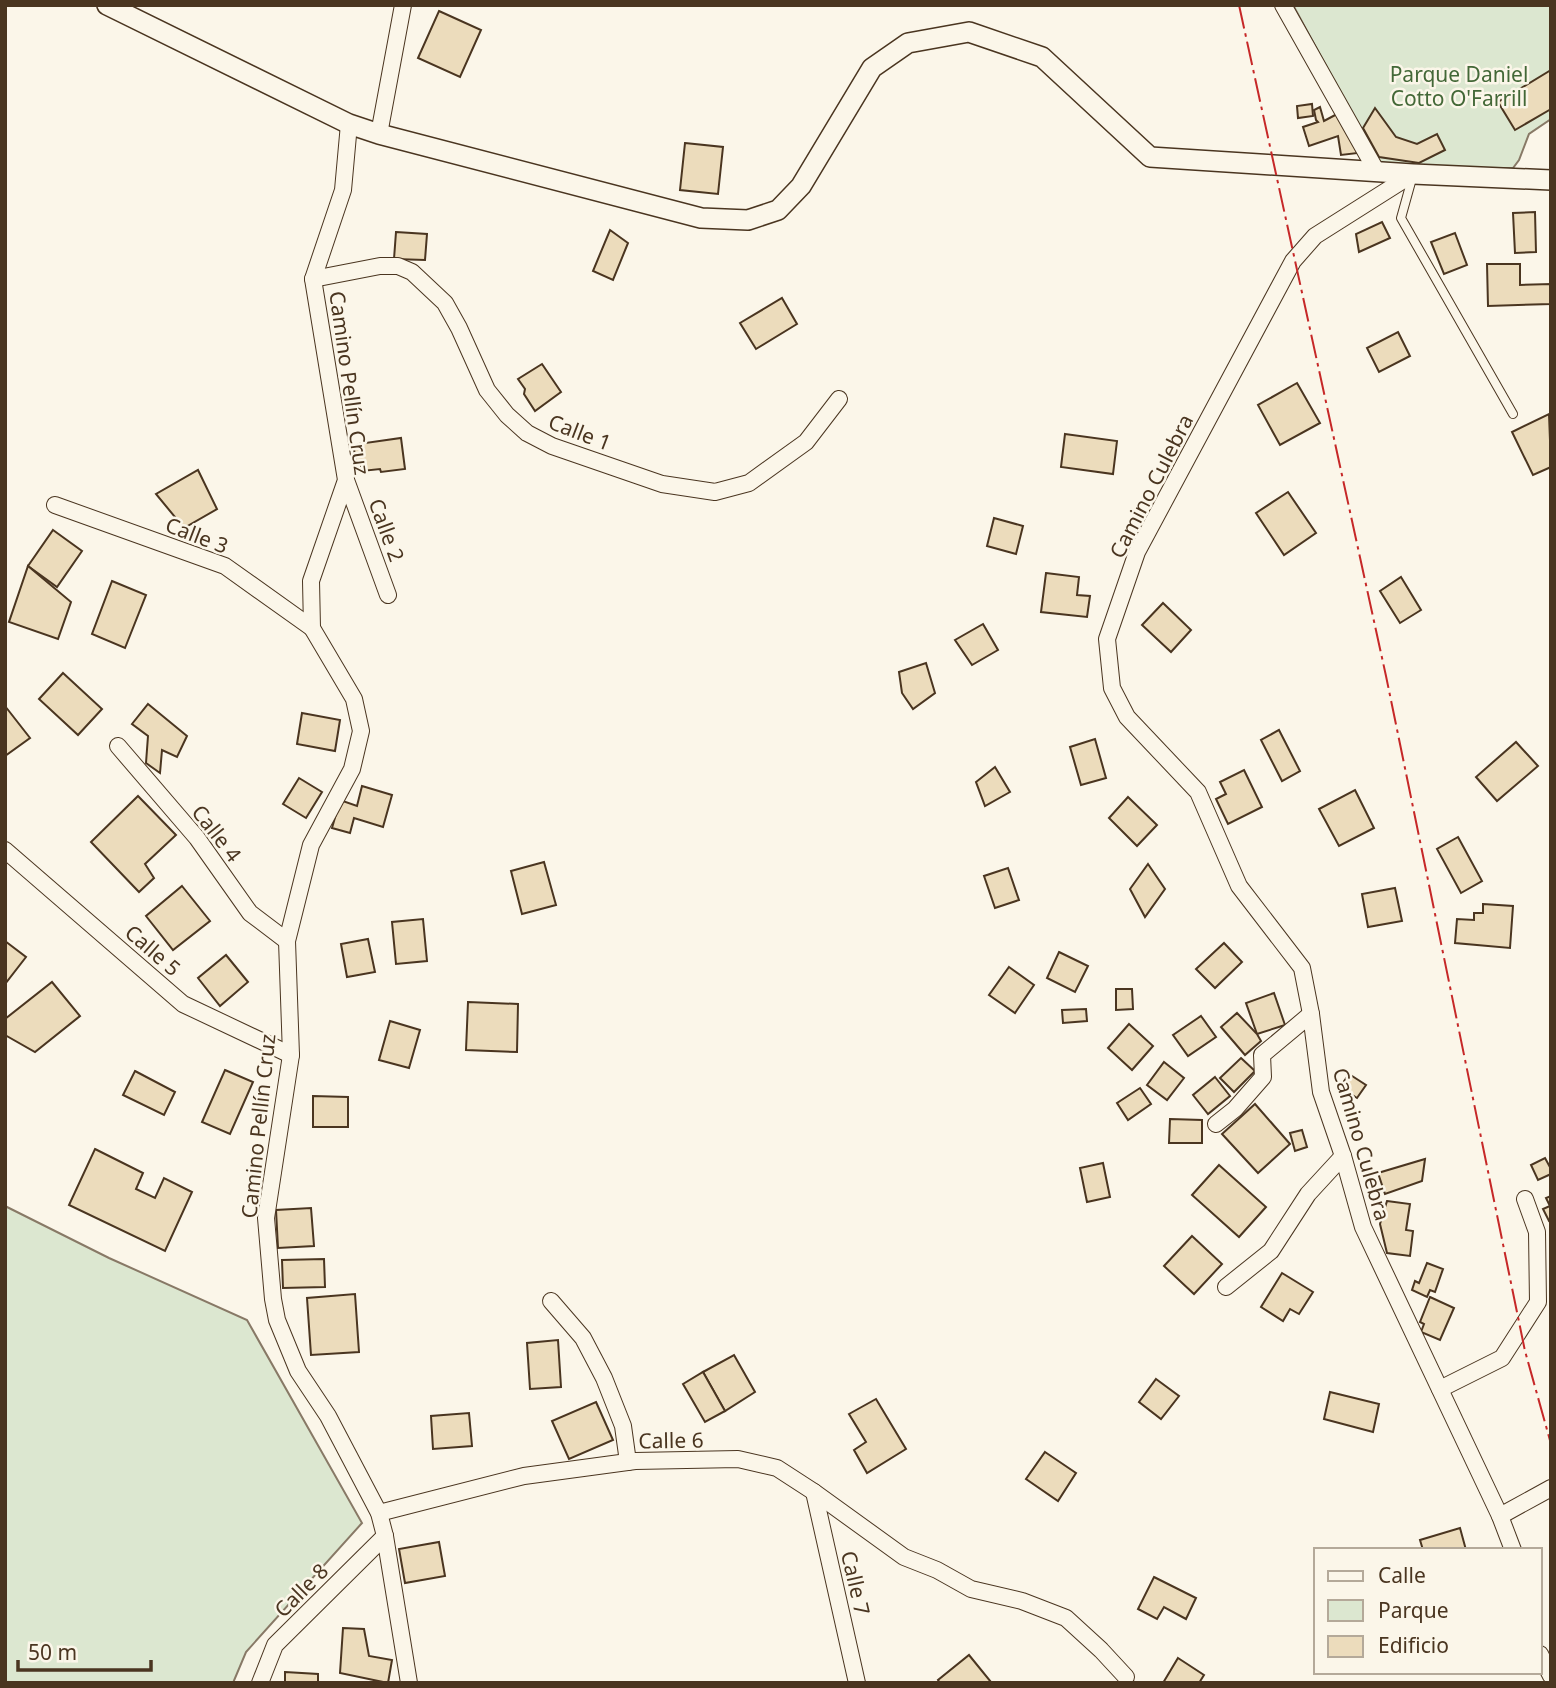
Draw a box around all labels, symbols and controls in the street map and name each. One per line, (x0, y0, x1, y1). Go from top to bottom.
park label: Parque Daniel Cotto O'Farrill (1390, 60, 1528, 112)
street label: Camino Pellín Cruz (323, 289, 377, 477)
street label: Calle 1 (545, 407, 615, 457)
street label: Camino Culebra (1103, 409, 1199, 563)
street label: Calle 2 (363, 495, 411, 565)
street label: Calle 3 (162, 510, 232, 560)
street label: Calle 4 (186, 799, 248, 867)
street label: Calle 5 (119, 918, 187, 982)
street label: Camino Pellín Cruz (234, 1032, 282, 1220)
street label: Camino Culebra (1327, 1064, 1397, 1224)
street label: Calle 6 (638, 1425, 704, 1455)
street label: Calle 7 (835, 1548, 877, 1618)
legend (1314, 1548, 1542, 1674)
street label: Calle 8 (268, 1557, 334, 1623)
text: Calle (1378, 1561, 1426, 1589)
text: Parque (1378, 1596, 1448, 1624)
scale bar (18, 1628, 150, 1672)
text: Edificio (1378, 1631, 1449, 1659)
text: 50 m (28, 1638, 77, 1666)

